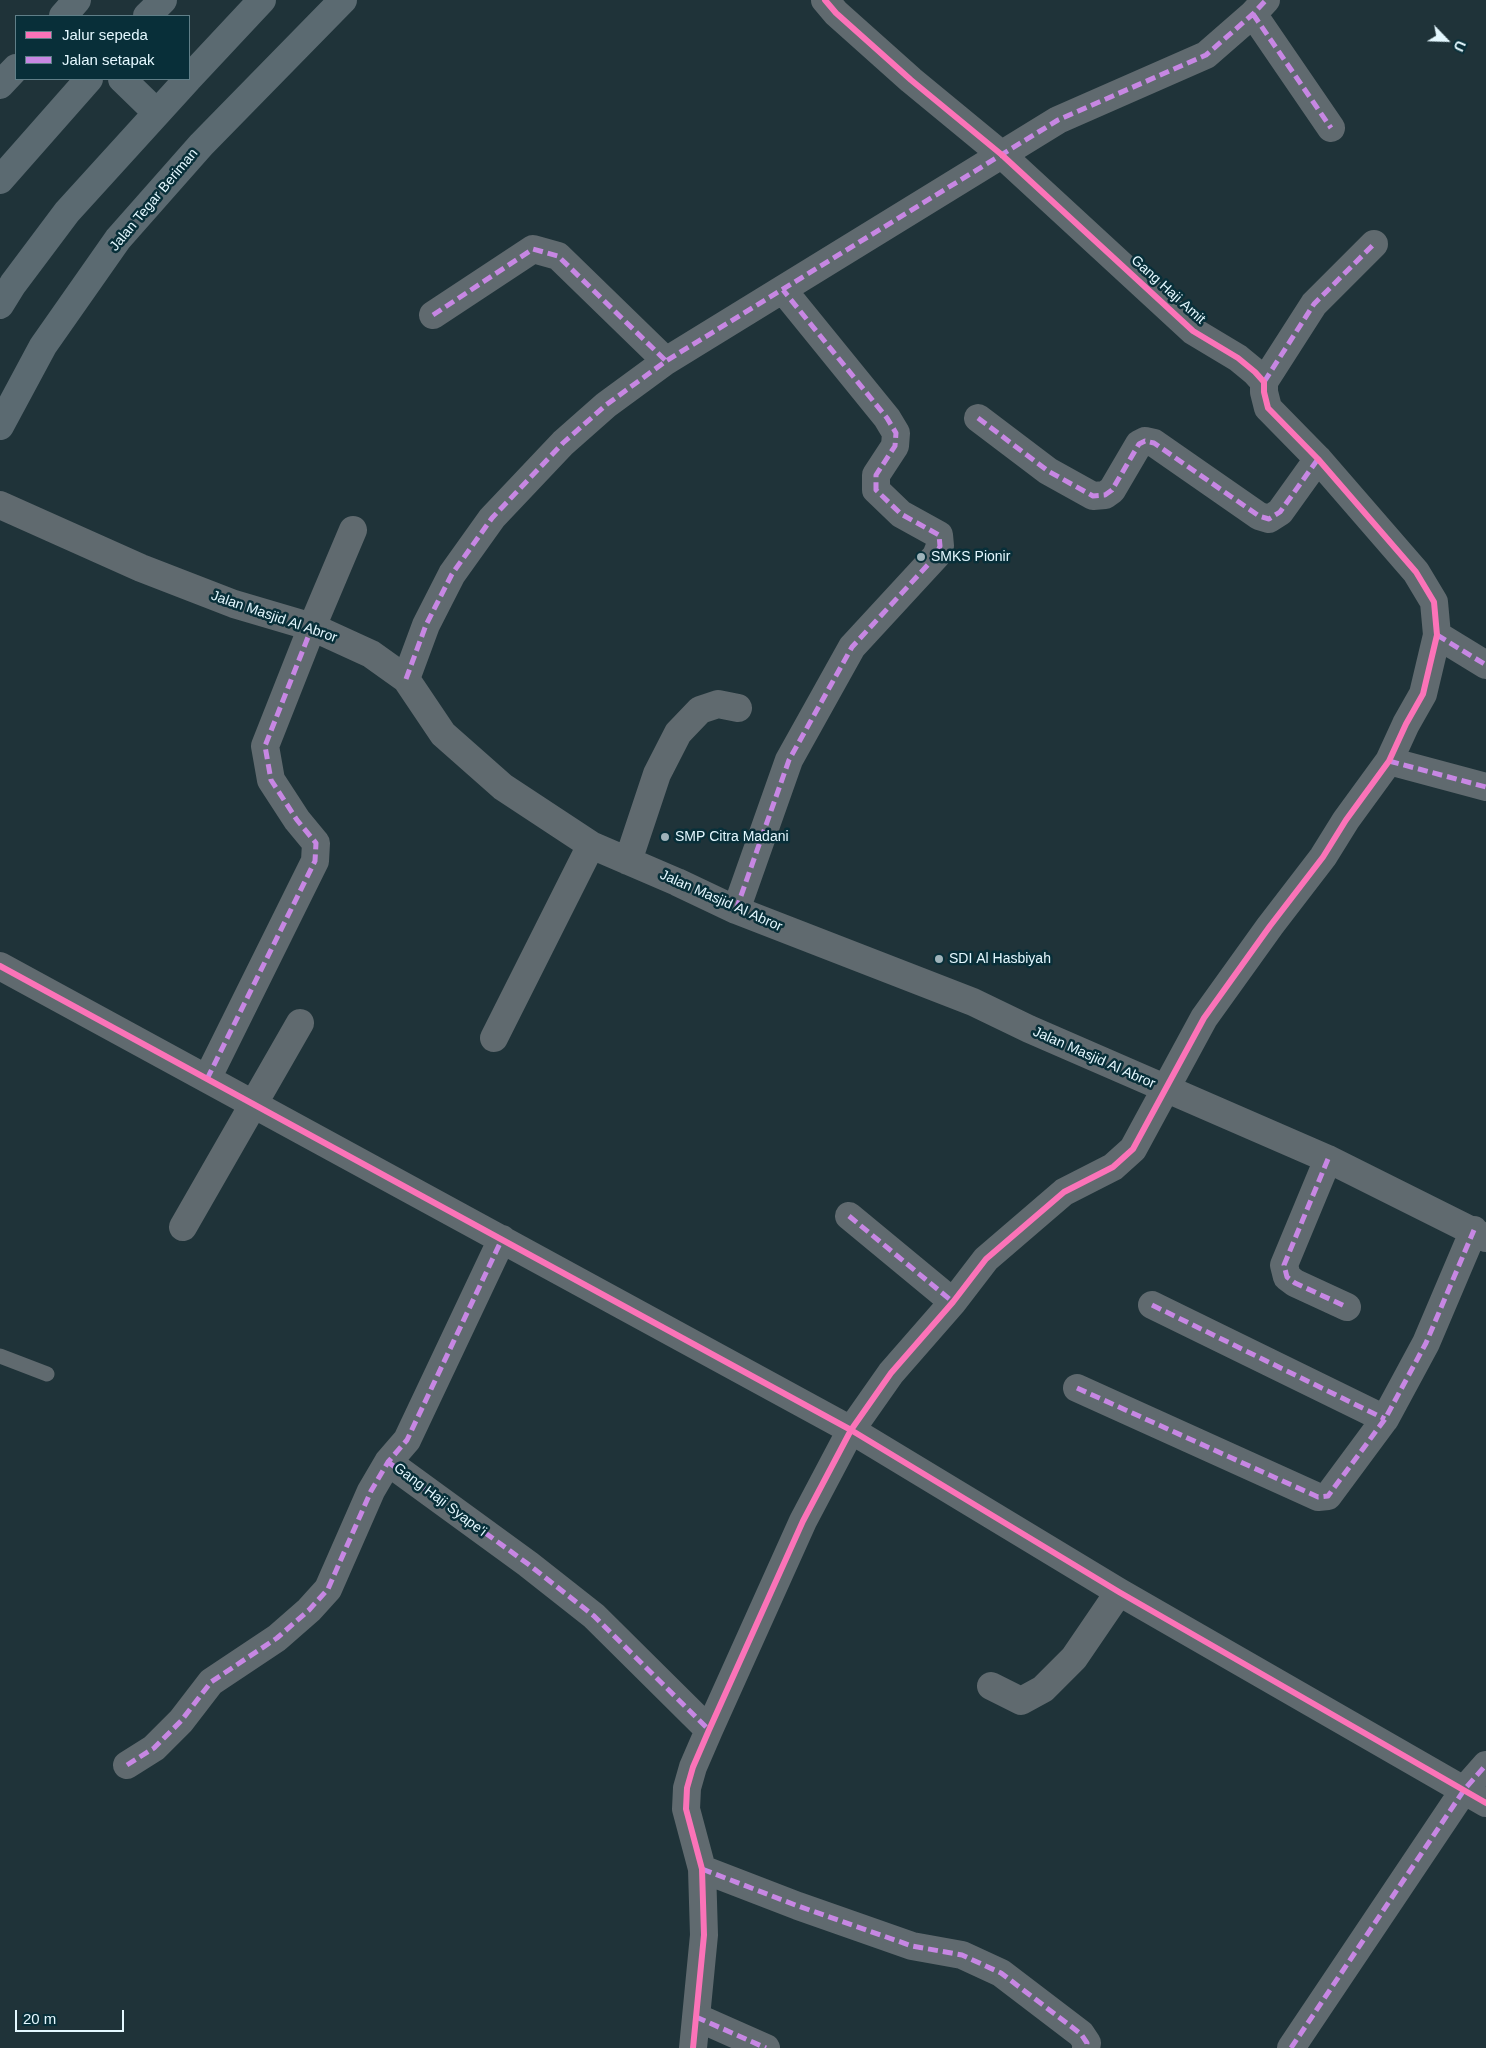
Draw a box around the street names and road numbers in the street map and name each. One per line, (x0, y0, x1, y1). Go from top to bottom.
street label: Jalan Tegar Beriman (106, 145, 202, 255)
street label: Gang Haji Amit (1127, 252, 1209, 328)
street label: Jalan Masjid Al Abror (209, 588, 339, 646)
street label: Jalan Masjid Al Abror (657, 866, 785, 936)
street label: Jalan Masjid Al Abror (1030, 1023, 1158, 1093)
street label: Gang Haji Syape'i (390, 1460, 490, 1540)

